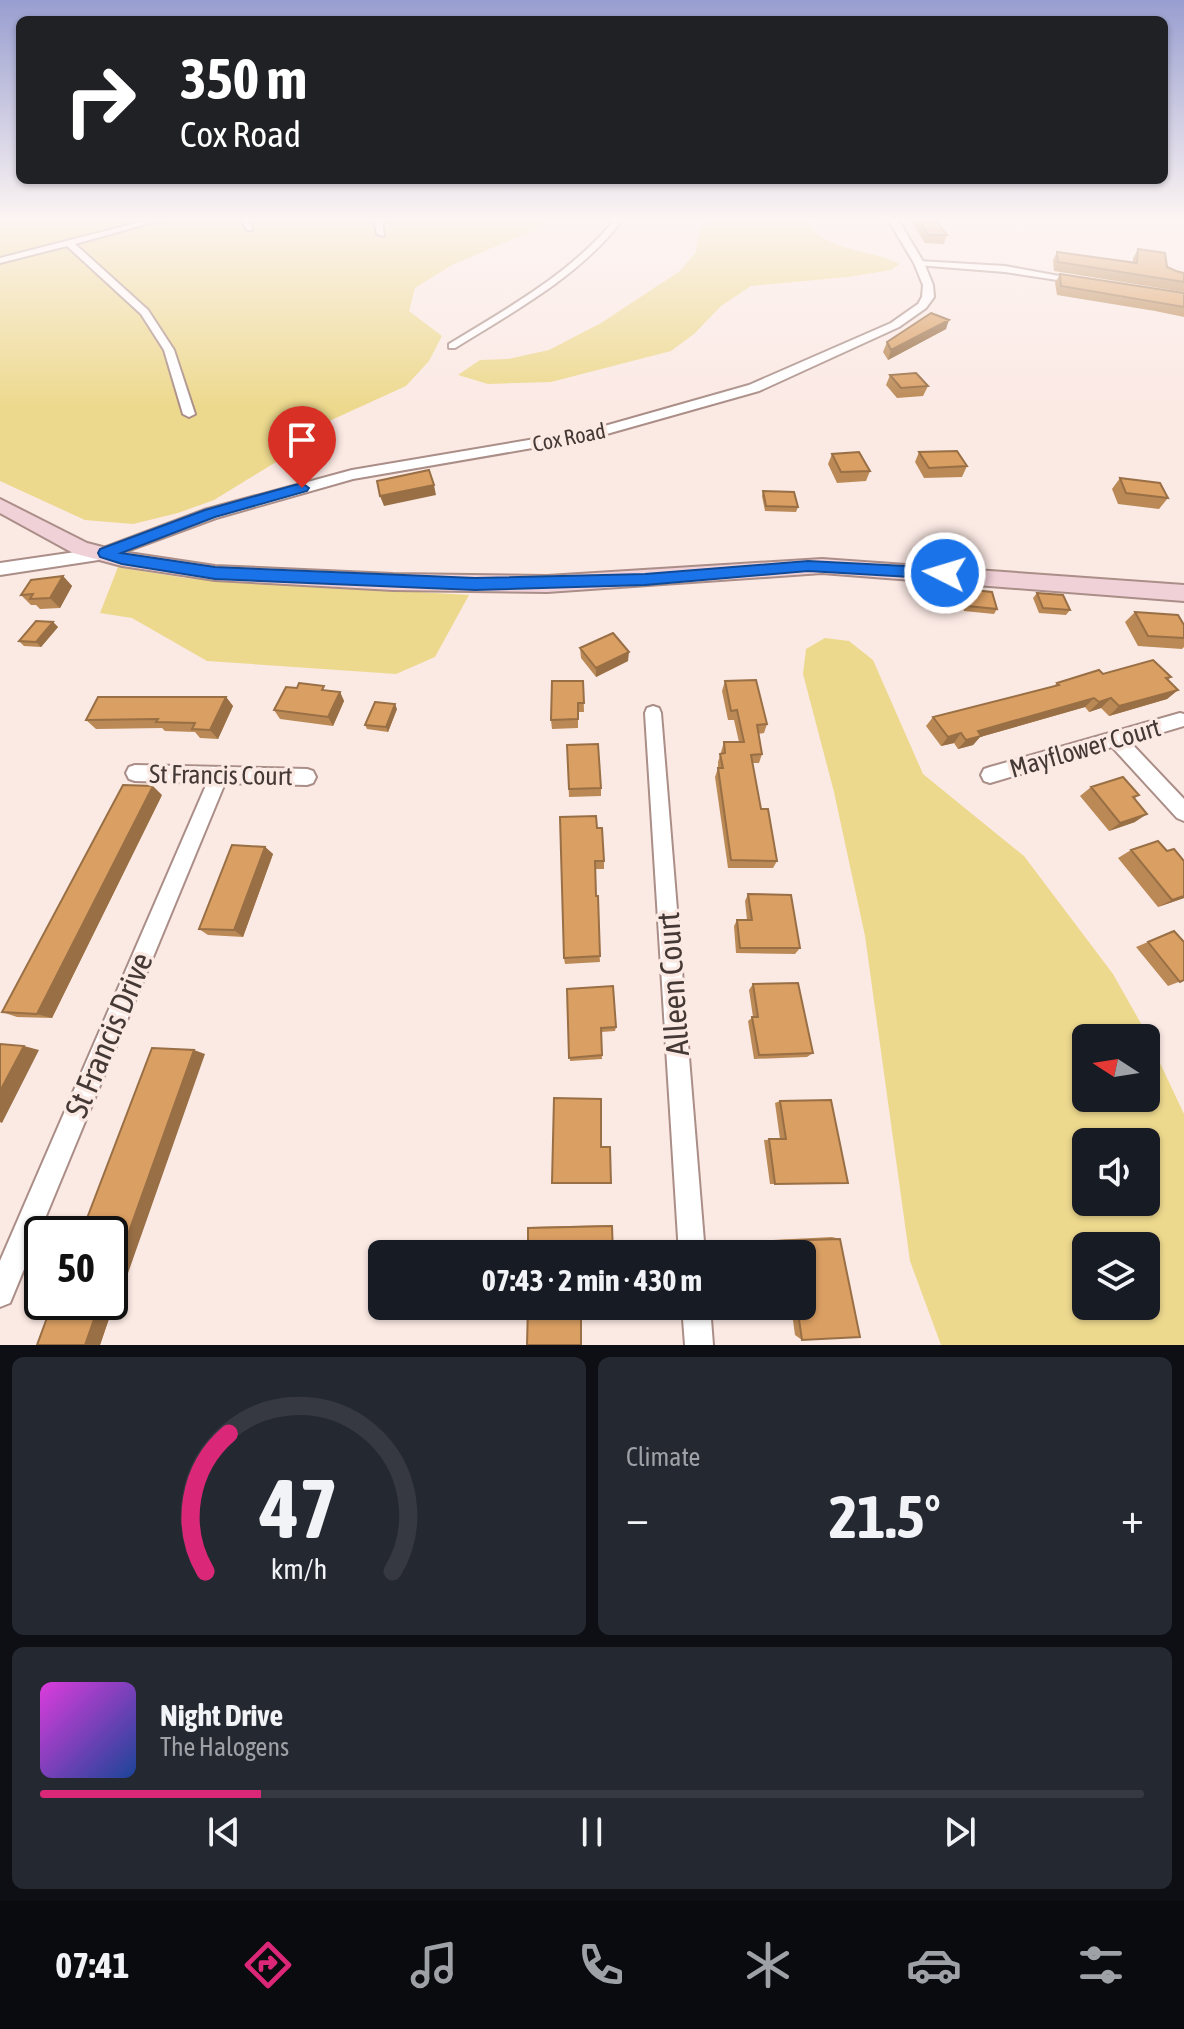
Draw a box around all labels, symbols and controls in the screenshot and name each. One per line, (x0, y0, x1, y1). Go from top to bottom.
text: 350 m (180, 47, 307, 111)
icon: right (48, 48, 152, 152)
text: Cox Road (180, 113, 301, 155)
pin (268, 406, 336, 488)
street label: Cox Road (530, 417, 608, 457)
icon: arrive (280, 418, 324, 462)
position arrow (903, 531, 987, 615)
street label: Mayflower Court (1006, 712, 1164, 784)
street label: St Francis Court (149, 759, 293, 791)
street label: Alleen Court (649, 911, 696, 1057)
street label: St Francis Drive (57, 947, 160, 1123)
north arrow (1072, 1024, 1160, 1112)
map controls (1072, 1024, 1160, 1320)
button: sound (1072, 1128, 1160, 1216)
speed limit sign: 50 (24, 1216, 128, 1320)
button: layers (1072, 1232, 1160, 1320)
text: 07:43 · 2 min · 430 m (482, 1263, 702, 1297)
text: Climate (626, 1442, 700, 1472)
text: 47 (259, 1460, 338, 1556)
text: 21.5° (829, 1482, 941, 1551)
text: − (626, 1492, 649, 1542)
text: + (1121, 1492, 1144, 1542)
text: km/h (271, 1552, 327, 1585)
text: Night Drive (160, 1698, 283, 1732)
text: The Halogens (160, 1732, 289, 1762)
icon: previous (202, 1810, 246, 1854)
icon: pause (570, 1810, 614, 1854)
icon: next (938, 1810, 982, 1854)
icon: directions (240, 1937, 296, 1993)
icon: music (406, 1937, 462, 1993)
icon: phone (573, 1937, 629, 1993)
icon: climate (740, 1937, 796, 1993)
icon: car (906, 1937, 962, 1993)
icon: filters (1073, 1937, 1129, 1993)
text: 07:41 (55, 1944, 129, 1986)

